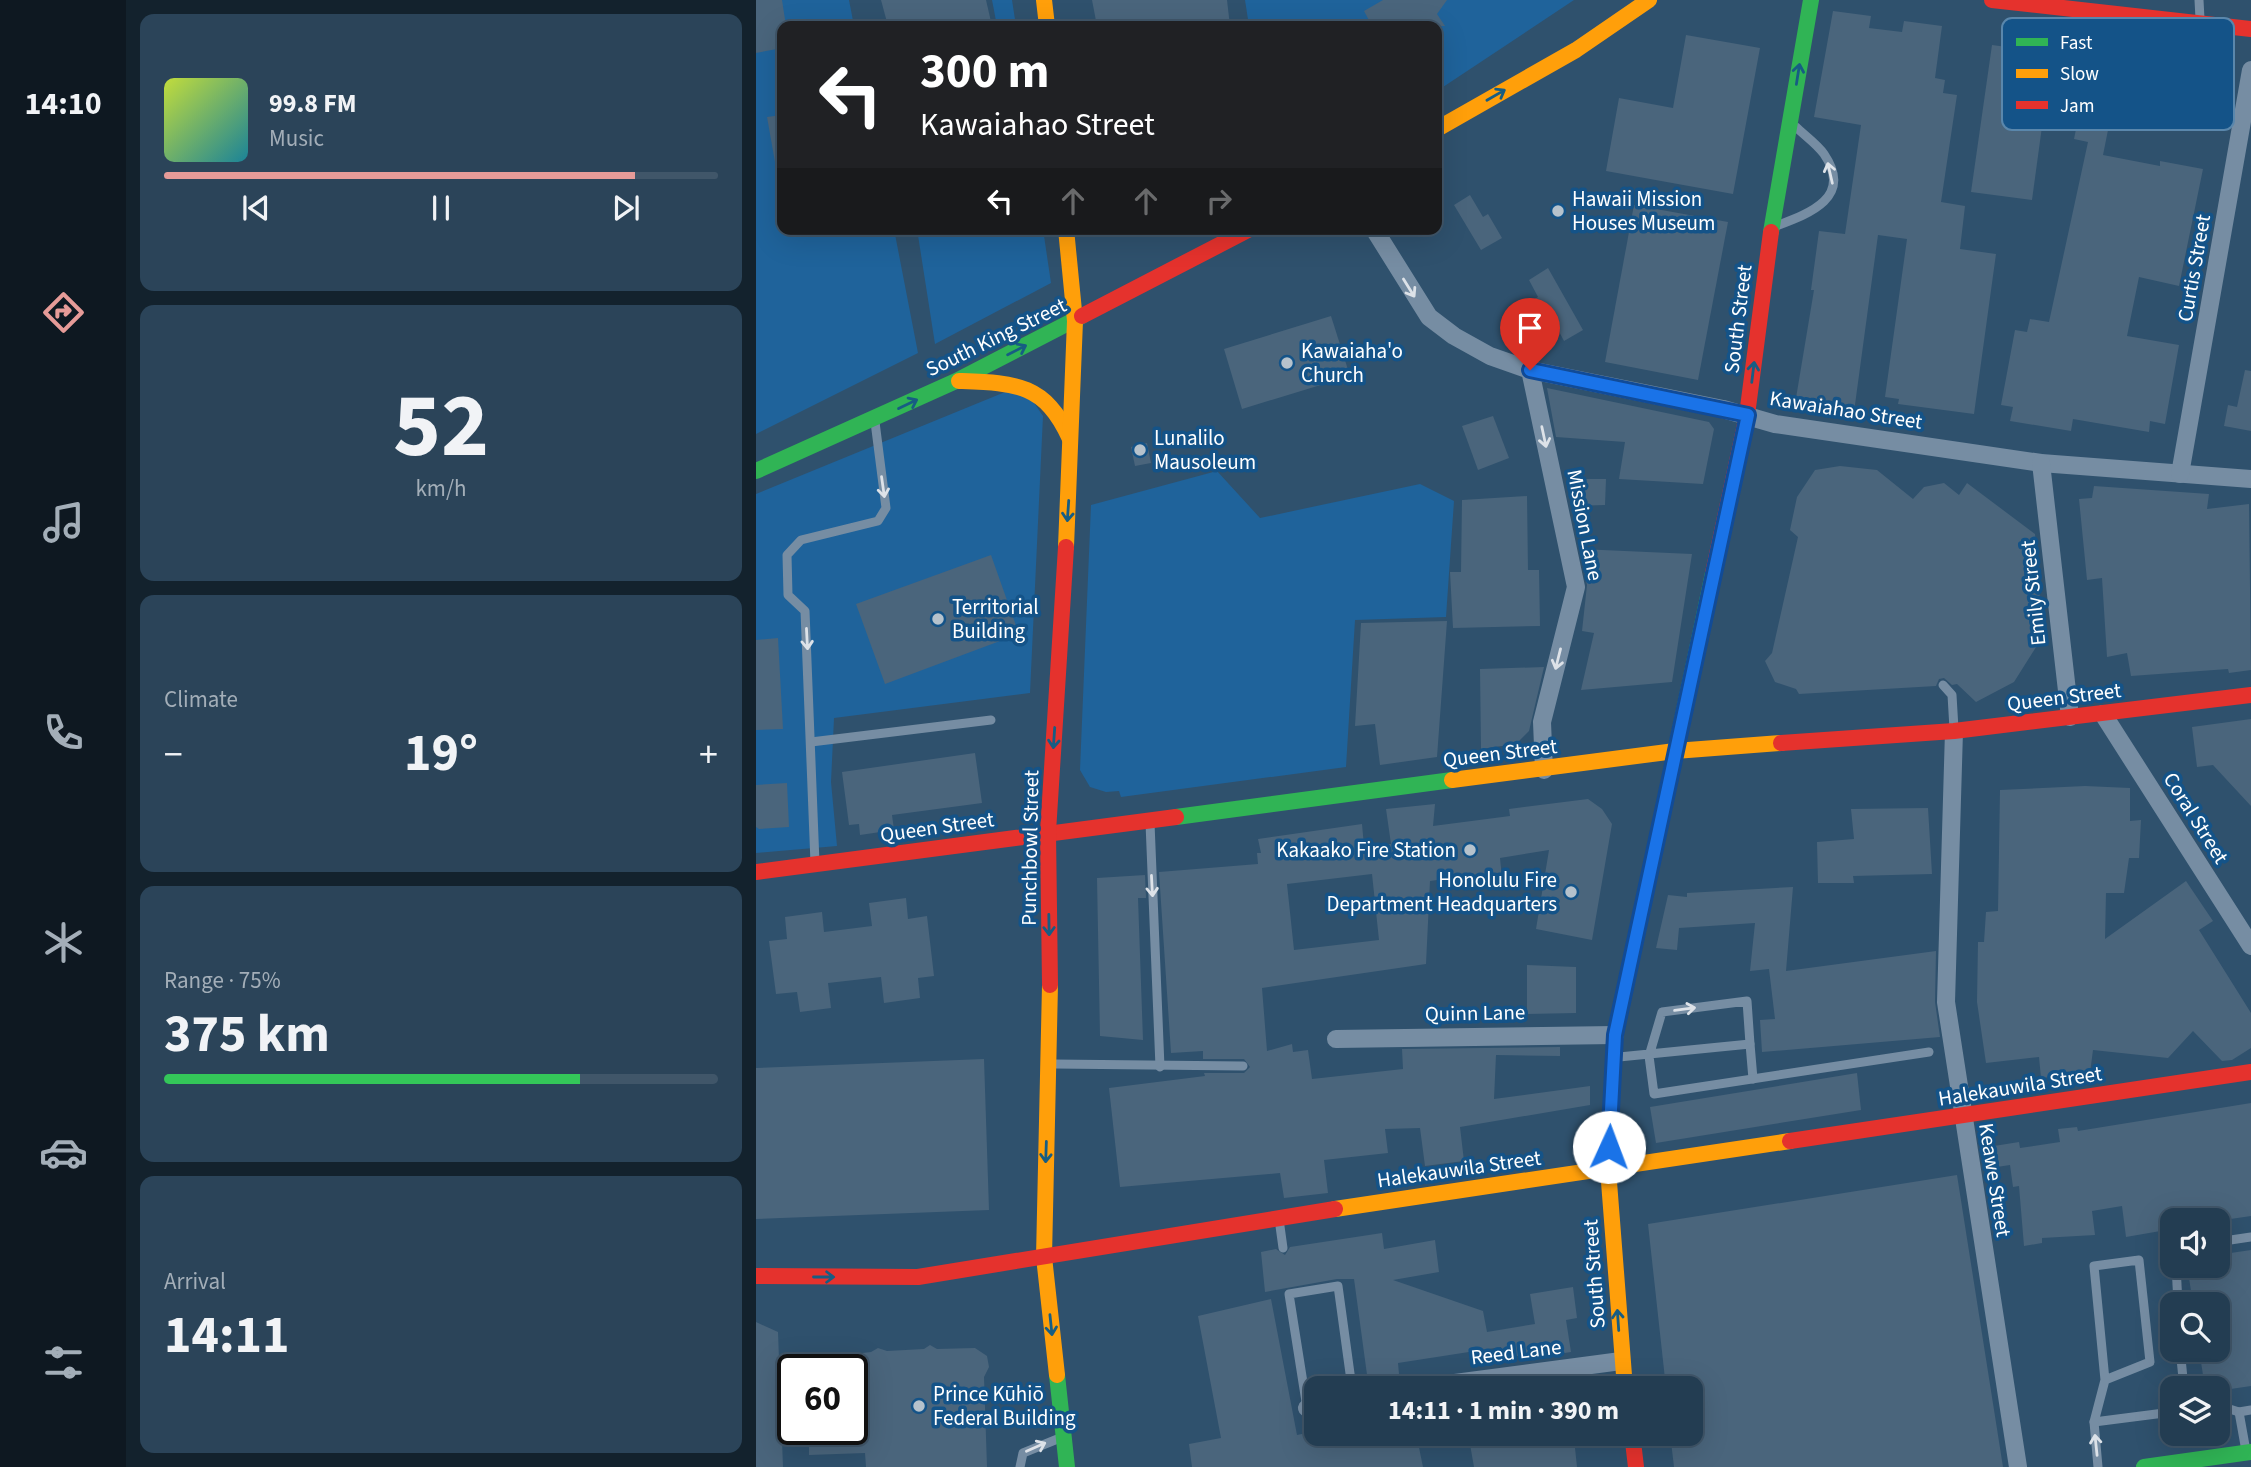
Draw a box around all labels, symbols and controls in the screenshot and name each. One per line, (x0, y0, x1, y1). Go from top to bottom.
legend (2002, 18, 2234, 130)
text: Fast (2060, 30, 2093, 57)
text: 300 m (920, 37, 1049, 107)
icon: left (805, 49, 896, 140)
text: Slow (2060, 61, 2099, 88)
one-way arrow (1792, 63, 1805, 86)
text: 14:10 (24, 81, 102, 127)
text: 99.8 FM (269, 85, 357, 122)
one-way arrow (1485, 88, 1506, 101)
text: Jam (2060, 93, 2094, 120)
text: Kawaiahao Street (920, 102, 1155, 148)
text: Music (269, 122, 324, 155)
one-way arrow (1822, 162, 1835, 184)
icon: left (981, 182, 1019, 220)
icon: ahead (1054, 182, 1092, 220)
icon: ahead (1127, 182, 1165, 220)
icon: right (1200, 182, 1238, 220)
place label: Hawaii Mission Houses Museum (1572, 184, 1715, 238)
icon: previous (237, 189, 275, 227)
icon: pause (422, 189, 460, 227)
icon: next (607, 189, 645, 227)
marker: Hawaii Mission Houses Museum (1550, 203, 1566, 219)
street label: Curtis Street (2170, 212, 2218, 324)
street label: South Street (1716, 263, 1760, 375)
one-way arrow (1402, 278, 1417, 297)
icon: directions (39, 288, 88, 337)
street label: South King Street (921, 290, 1071, 384)
pin (1500, 298, 1560, 370)
icon: arrive (1511, 309, 1549, 347)
place label: Kawaiaha'o Church (1301, 336, 1403, 390)
one-way arrow (1006, 343, 1027, 357)
marker: Kawaiaha'o Church (1279, 355, 1295, 371)
one-way arrow (1746, 361, 1759, 384)
text: 52 (393, 362, 489, 491)
street label: Kawaiahao Street (1768, 383, 1924, 437)
one-way arrow (897, 396, 918, 410)
place label: Lunalilo Mausoleum (1154, 423, 1256, 477)
one-way arrow (1538, 425, 1552, 448)
marker: Lunalilo Mausoleum (1132, 442, 1148, 458)
street label: Mission Lane (1559, 467, 1611, 583)
text: km/h (415, 472, 467, 505)
one-way arrow (877, 476, 890, 498)
icon: music (39, 498, 88, 547)
one-way arrow (1061, 499, 1074, 522)
street label: Emily Street (2013, 539, 2053, 647)
place label: Territorial Building (952, 592, 1039, 646)
marker: Territorial Building (930, 611, 946, 627)
one-way arrow (800, 627, 813, 650)
one-way arrow (1551, 647, 1564, 669)
street label: Queen Street (2005, 675, 2123, 719)
text: Climate (164, 683, 238, 716)
icon: phone (39, 708, 88, 757)
text: 19° (404, 717, 478, 791)
one-way arrow (1047, 726, 1060, 749)
text: − (164, 728, 183, 782)
text: + (699, 728, 718, 782)
street label: Queen Street (1441, 731, 1559, 775)
street label: Coral Street (2156, 766, 2236, 870)
street label: Punchbowl Street (1014, 770, 1046, 926)
street label: Queen Street (878, 804, 996, 850)
place label: Kakaako Fire Station (1276, 835, 1456, 865)
marker: Kakaako Fire Station (1462, 842, 1478, 858)
place label: Honolulu Fire Department Headquarters (1326, 865, 1557, 919)
one-way arrow (1146, 874, 1159, 897)
marker: Honolulu Fire Department Headquarters (1563, 884, 1579, 900)
one-way arrow (1042, 913, 1056, 936)
icon: climate (39, 918, 88, 967)
text: Range · 75% (164, 964, 281, 997)
street label: Quinn Lane (1425, 997, 1525, 1029)
text: 375 km (164, 998, 330, 1072)
one-way arrow (1673, 1003, 1696, 1016)
street label: Halekauwila Street (1936, 1058, 2104, 1114)
position arrow (1572, 1110, 1646, 1184)
street label: Keawe Street (1971, 1121, 2019, 1239)
icon: car (39, 1128, 88, 1177)
one-way arrow (1040, 1141, 1053, 1164)
street label: Halekauwila Street (1375, 1143, 1543, 1195)
map controls (2160, 1208, 2230, 1446)
button: sound (2160, 1208, 2230, 1278)
street label: South Street (1575, 1218, 1613, 1330)
text: Arrival (164, 1265, 226, 1298)
one-way arrow (812, 1270, 835, 1283)
button: search (2160, 1292, 2230, 1362)
text: 14:11 (164, 1299, 289, 1373)
one-way arrow (1611, 1309, 1624, 1332)
one-way arrow (1045, 1313, 1058, 1336)
street label: Reed Lane (1469, 1332, 1563, 1372)
icon: filters (39, 1338, 88, 1387)
speed limit sign: 60 (777, 1354, 868, 1445)
button: layers (2160, 1376, 2230, 1446)
place label: Prince Kūhiō Federal Building (933, 1379, 1076, 1433)
text: 14:11 · 1 min · 390 m (1388, 1392, 1619, 1429)
marker: Prince Kūhiō Federal Building (911, 1398, 927, 1414)
one-way arrow (2089, 1434, 2102, 1456)
one-way arrow (1025, 1440, 1046, 1453)

